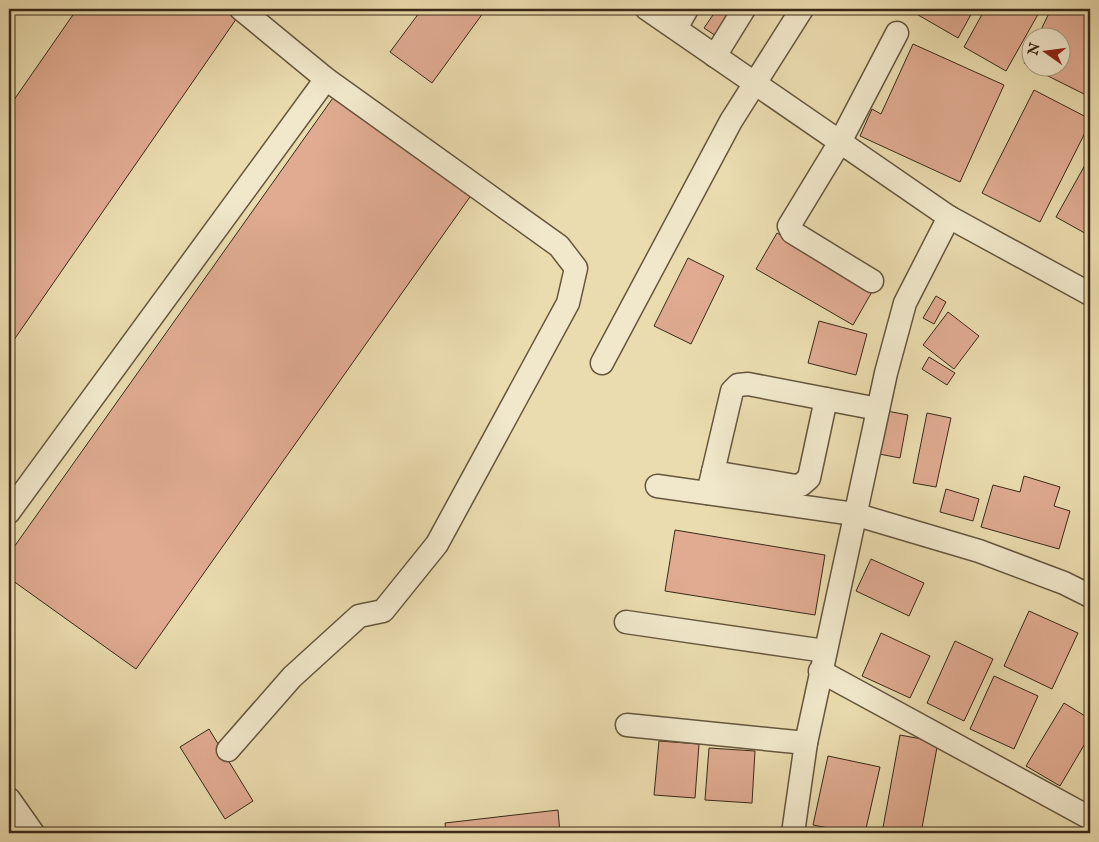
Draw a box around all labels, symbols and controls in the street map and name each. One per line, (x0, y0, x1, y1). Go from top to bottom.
north arrow (1022, 28, 1072, 78)
text: N (1024, 41, 1045, 58)

